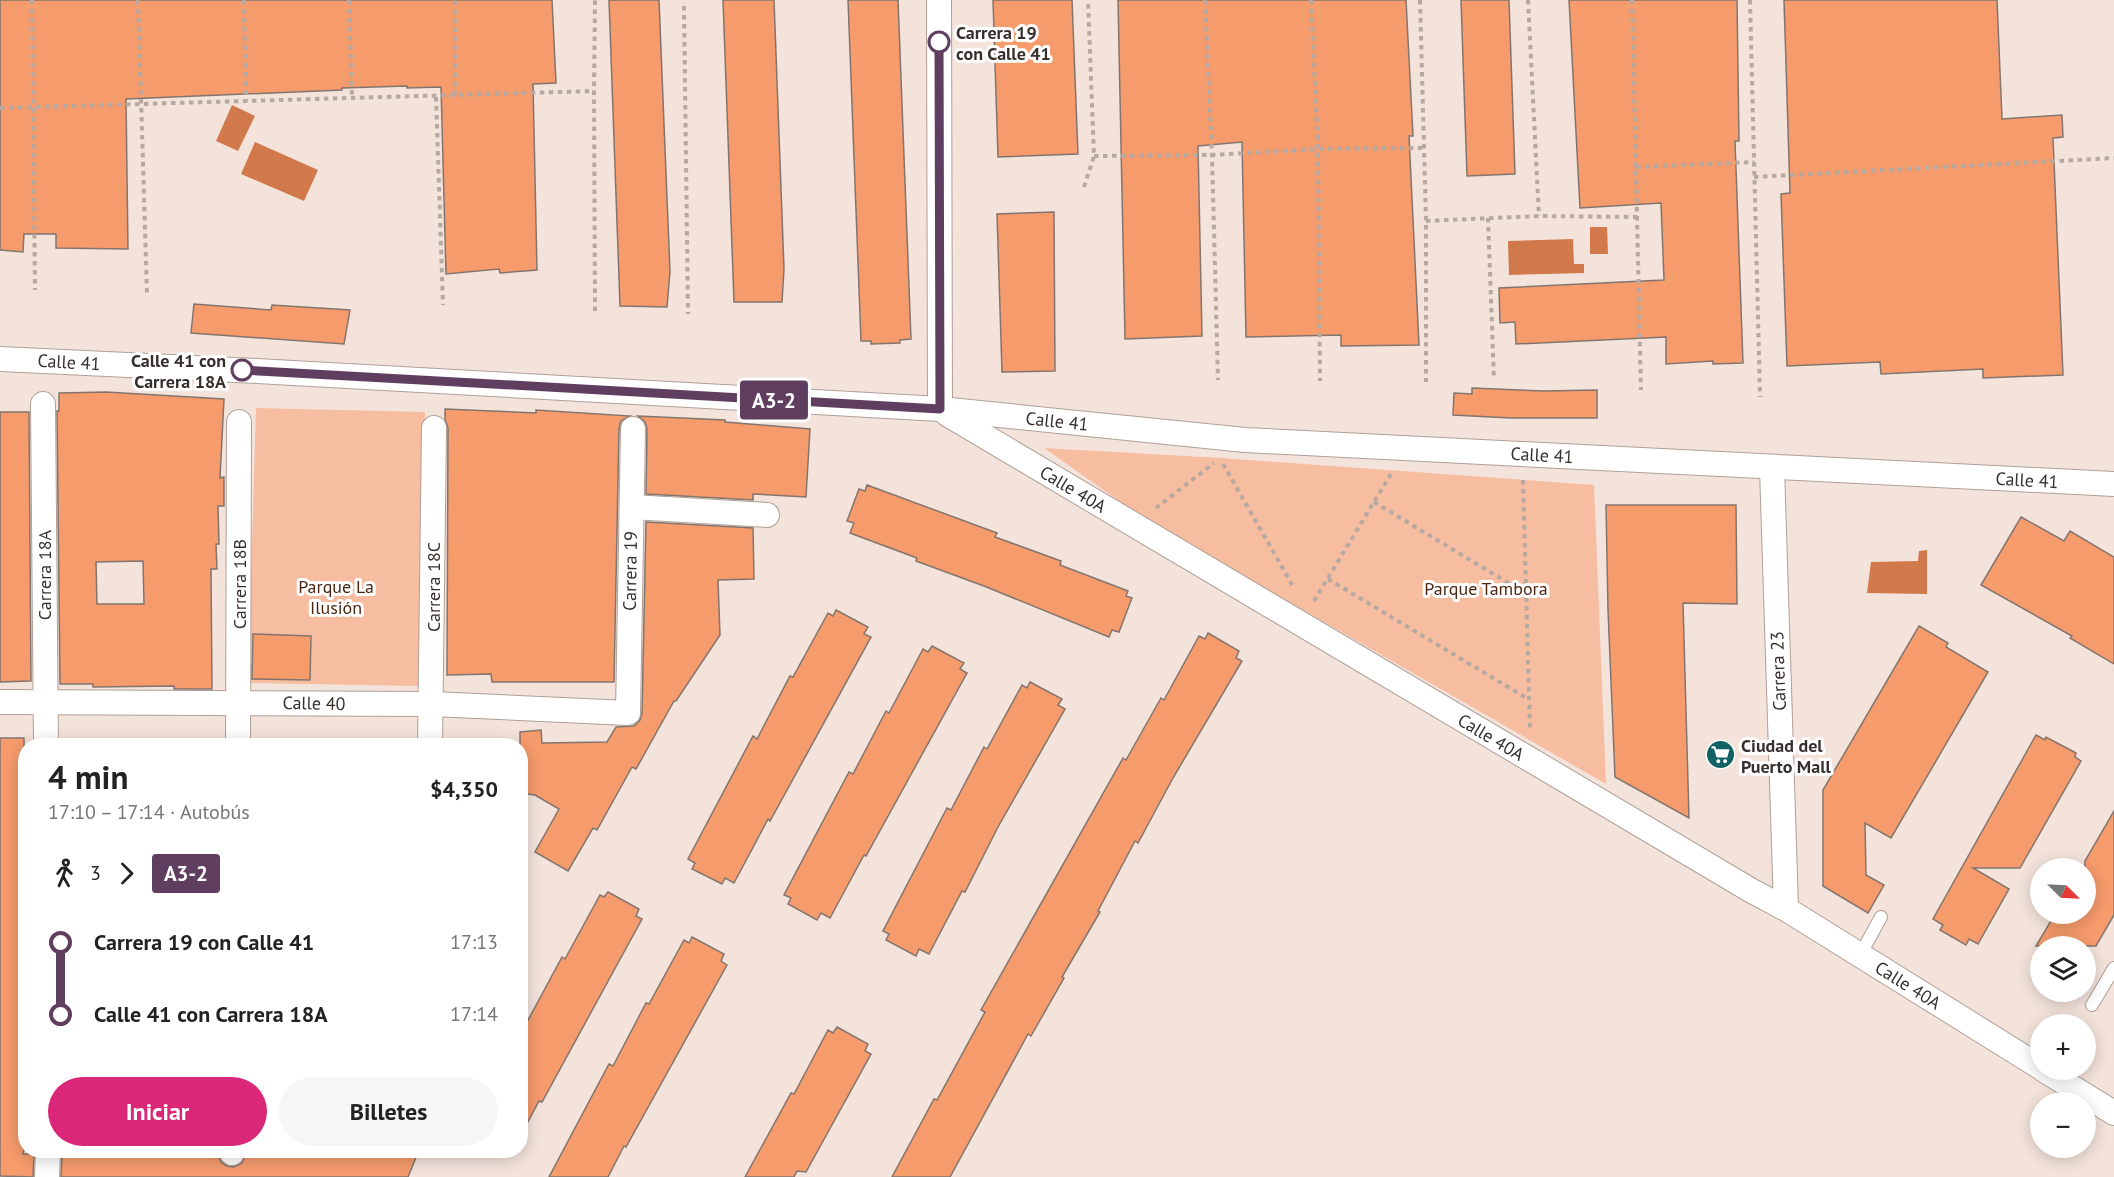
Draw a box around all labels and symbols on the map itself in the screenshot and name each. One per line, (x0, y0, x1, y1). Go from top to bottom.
place label: Carrera 19 con Calle 41 (956, 21, 1051, 65)
marker: Carrera 19 con Calle 41 (928, 31, 950, 53)
street label: Calle 41 (37, 349, 101, 375)
place label: Calle 41 con Carrera 18A (131, 349, 226, 393)
marker: Calle 41 con Carrera 18A (231, 359, 253, 381)
line badge: A3-2 (732, 380, 816, 420)
street label: Calle 41 (1024, 406, 1090, 436)
street label: Calle 41 (1510, 442, 1574, 468)
street label: Calle 40A (1036, 460, 1111, 518)
street label: Calle 41 (1995, 467, 2059, 493)
street label: Carrera 18A (33, 529, 56, 620)
street label: Carrera 19 (618, 531, 642, 611)
street label: Carrera 18B (228, 539, 251, 629)
street label: Carrera 18C (422, 542, 445, 632)
park label: Parque La Ilusión (298, 575, 374, 619)
park label: Parque Tambora (1424, 577, 1548, 600)
street label: Carrera 23 (1765, 631, 1791, 711)
street label: Calle 40 (282, 691, 346, 715)
street label: Calle 40A (1454, 708, 1529, 766)
place label: Ciudad del Puerto Mall (1741, 734, 1831, 778)
supermarket icon: Ciudad del Puerto Mall (1704, 739, 1736, 771)
north arrow (2030, 858, 2096, 924)
street label: Calle 40A (1871, 956, 1946, 1014)

